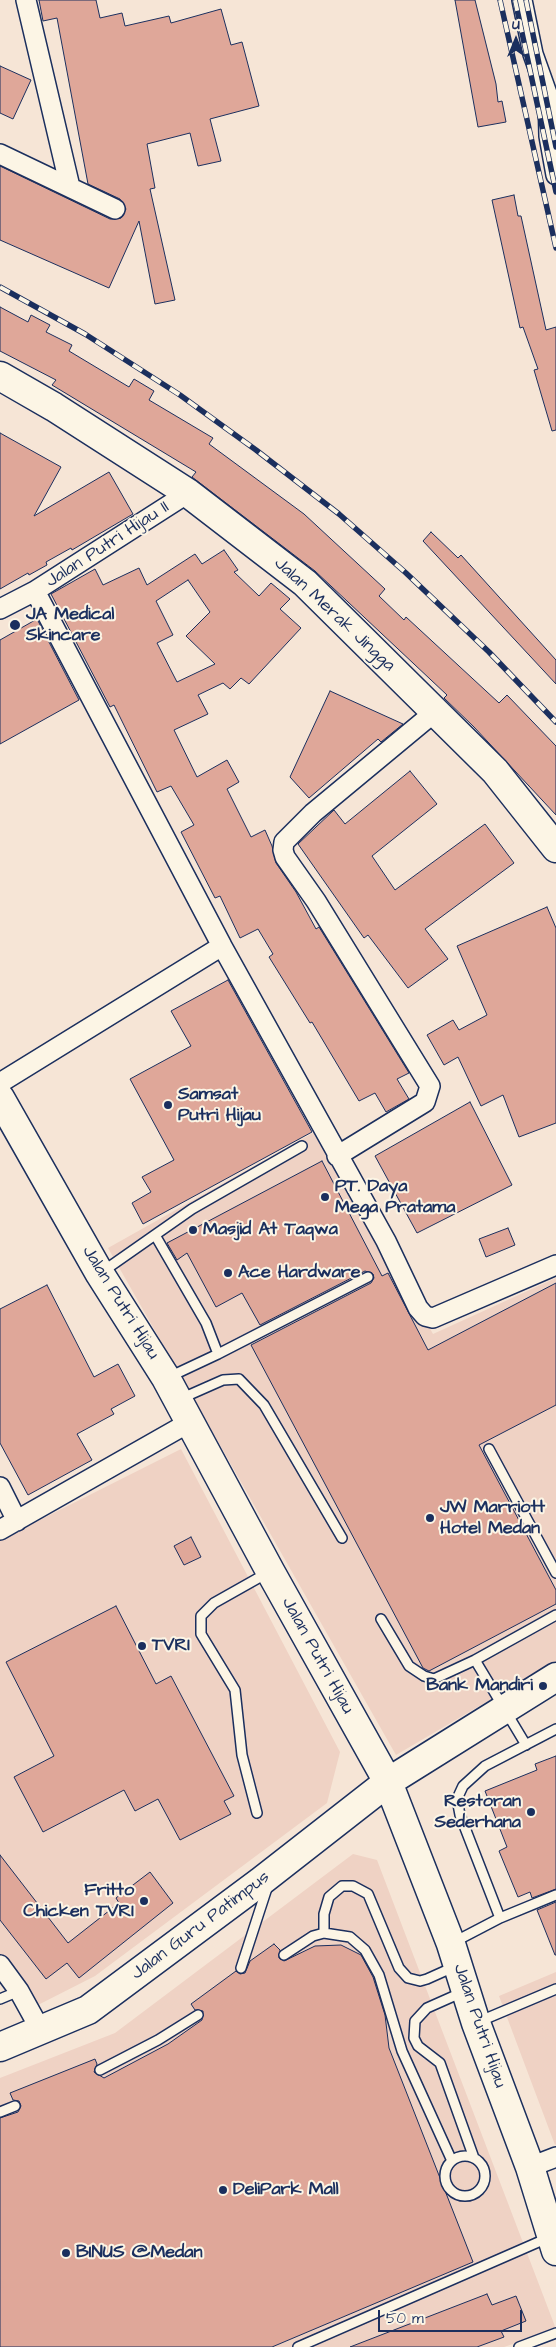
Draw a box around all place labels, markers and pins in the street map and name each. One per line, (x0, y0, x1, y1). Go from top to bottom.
place label: JA Medical Skincare (26, 604, 114, 646)
marker: JA Medical Skincare (8, 618, 22, 632)
place label: Samsat Putri Hijau (178, 1084, 261, 1126)
marker: Samsat Putri Hijau (162, 1099, 174, 1111)
place label: PT. Daya Mega Pratama (335, 1176, 455, 1218)
marker: PT. Daya Mega Pratama (319, 1191, 331, 1203)
place label: Masjid At Taqwa (203, 1219, 338, 1241)
marker: Masjid At Taqwa (187, 1224, 199, 1236)
place label: Ace Hardware (238, 1262, 360, 1284)
marker: Ace Hardware (222, 1267, 234, 1279)
place label: JW Marriott Hotel Medan (440, 1497, 545, 1540)
marker: JW Marriott Hotel Medan (424, 1512, 436, 1524)
place label: TVRI (152, 1635, 190, 1657)
marker: TVRI (136, 1640, 148, 1652)
place label: Bank Mandiri (426, 1675, 533, 1697)
marker: Bank Mandiri (537, 1680, 549, 1692)
place label: Restoran Sederhana (435, 1791, 521, 1834)
marker: Restoran Sederhana (525, 1806, 537, 1818)
place label: Fritto Chicken TVRI (23, 1880, 134, 1922)
marker: Fritto Chicken TVRI (138, 1895, 150, 1907)
place label: DeliPark Mall (233, 2179, 339, 2201)
marker: DeliPark Mall (217, 2184, 229, 2196)
place label: BINUS @Medan (76, 2242, 202, 2264)
marker: BINUS @Medan (60, 2247, 72, 2259)

